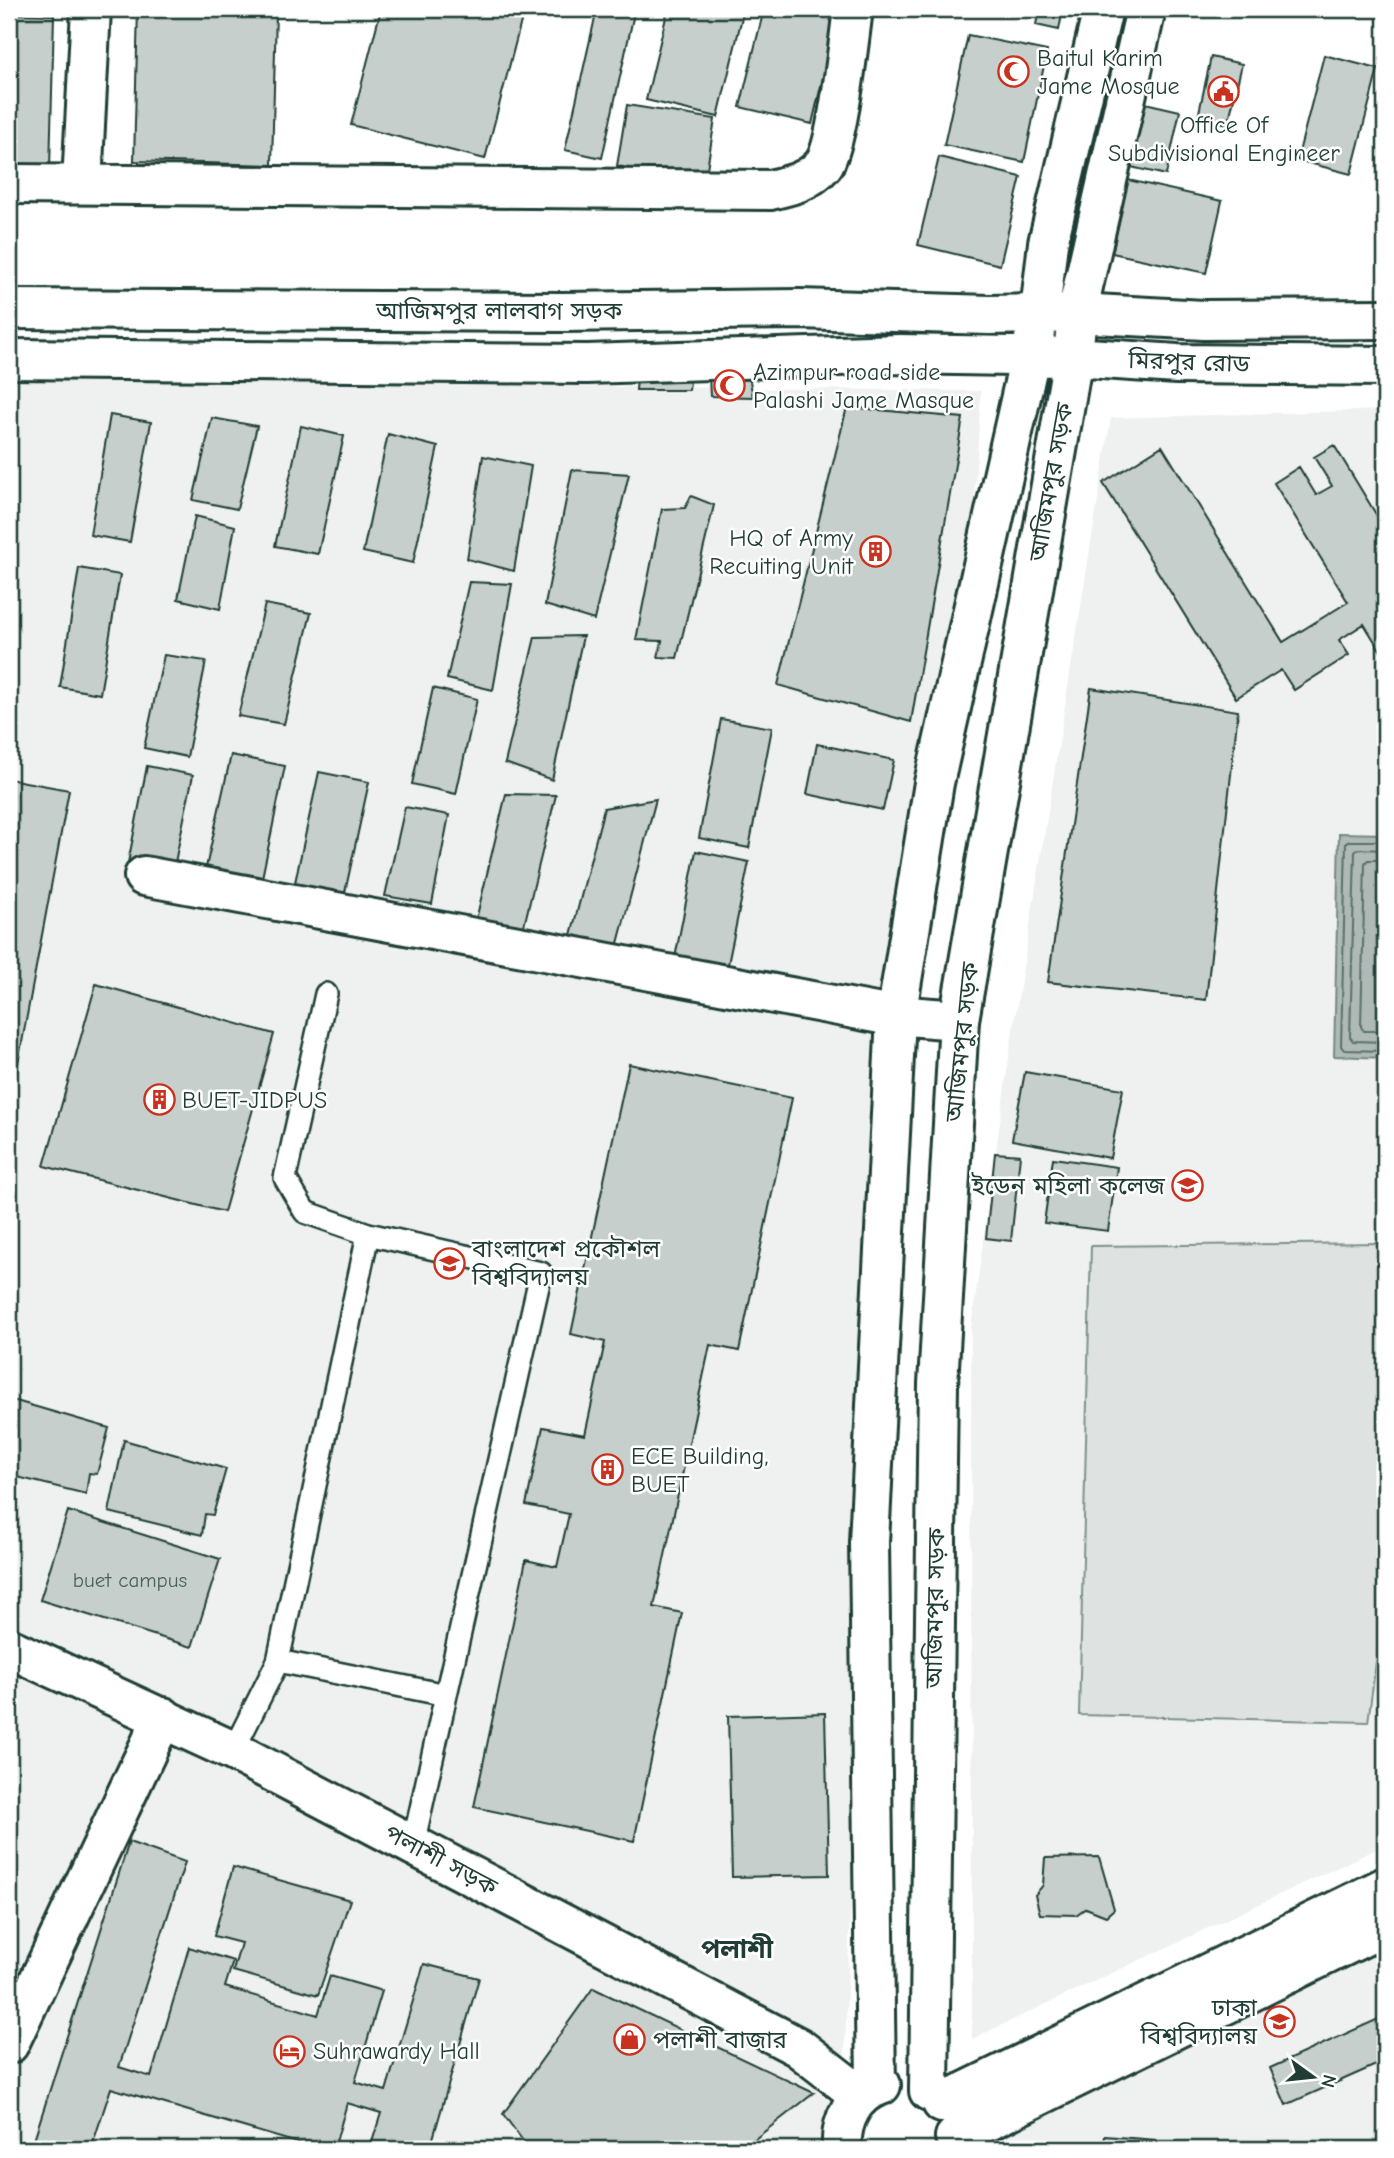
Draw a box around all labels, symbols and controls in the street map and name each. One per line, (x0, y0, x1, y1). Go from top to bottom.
place label: Baitul Karim Jame Mosque (1037, 44, 1179, 100)
mosque icon: Baitul Karim Jame Mosque (997, 55, 1031, 89)
public building icon: Office Of Subdivisional Engineer (1207, 74, 1241, 108)
place label: Office Of Subdivisional Engineer (1108, 111, 1340, 167)
street label: আজিমপুর লালবাগ সড়ক (375, 297, 623, 325)
street label: মিরপুর রোড (1127, 346, 1251, 378)
place label: Azimpur road side Palashi Jame Masque (753, 358, 974, 414)
mosque icon: Azimpur road side Palashi Jame Masque (713, 369, 747, 403)
street label: আজিমপুর সড়ক (1023, 400, 1079, 564)
place label: HQ of Army Recuiting Unit (709, 524, 854, 580)
building icon: HQ of Army Recuiting Unit (859, 535, 893, 569)
street label: আজিমপুর সড়ক (940, 960, 984, 1124)
building icon: BUET-JIDPUS (142, 1083, 176, 1117)
place label: BUET-JIDPUS (182, 1086, 327, 1114)
school or university icon: ইডেন মহিলা কলেজ (1171, 1169, 1205, 1203)
place label: ইডেন মহিলা কলেজ (971, 1172, 1165, 1200)
place label: বাংলাদেশ প্রকৌশল বিশ্ববিদ্যালয় (471, 1235, 661, 1291)
school or university icon: বাংলাদেশ প্রকৌশল বিশ্ববিদ্যালয় (432, 1246, 466, 1280)
place label: ECE Building, BUET (631, 1442, 768, 1498)
building icon: ECE Building, BUET (591, 1453, 625, 1487)
street label: আজিমপুর সড়ক (920, 1527, 950, 1689)
house number: buet campus (73, 1568, 187, 1592)
street label: পলাশী সড়ক (380, 1819, 503, 1902)
district label: পলাশী (701, 1933, 774, 1965)
place label: ঢাকা বিশ্ববিদ্যালয় (1140, 1994, 1258, 2050)
school or university icon: ঢাকা বিশ্ববিদ্যালয় (1263, 2005, 1297, 2039)
shop icon: পলাশী‌ বাজার (613, 2023, 647, 2057)
place label: পলাশী‌ বাজার (653, 2026, 788, 2054)
hotel icon: Suhrawardy Hall (273, 2034, 307, 2068)
place label: Suhrawardy Hall (313, 2037, 480, 2065)
north arrow (1278, 2042, 1348, 2112)
text: N (1316, 2072, 1341, 2090)

